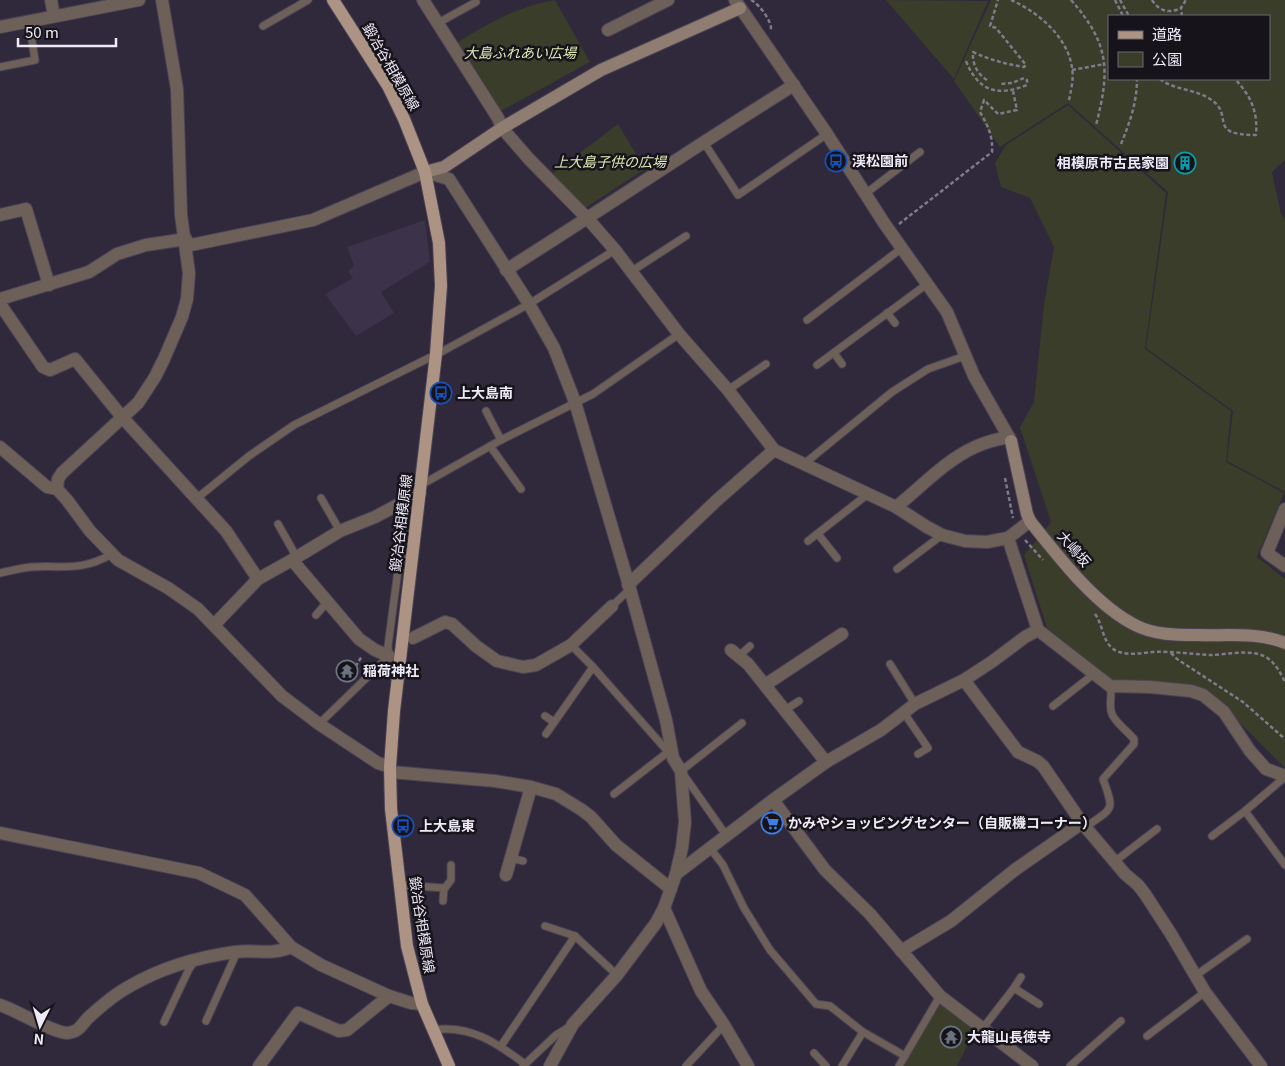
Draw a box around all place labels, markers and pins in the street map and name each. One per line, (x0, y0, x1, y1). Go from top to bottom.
bus stop icon: 渓松園前 (824, 149, 848, 173)
place label: 渓松園前 (852, 150, 908, 170)
building icon: 相模原市古民家園 (1173, 151, 1197, 175)
place label: 相模原市古民家園 (1057, 152, 1169, 172)
bus stop icon: 上大島南 (429, 381, 453, 405)
place label: 上大島南 (457, 382, 513, 402)
temple icon: 稲荷神社 (335, 659, 359, 683)
place label: 稲荷神社 (363, 660, 419, 680)
supermarket icon: かみやショッピングセンター（自販機コーナー） (760, 811, 784, 835)
place label: かみやショッピングセンター（自販機コーナー） (788, 812, 1096, 832)
bus stop icon: 上大島東 (391, 814, 415, 838)
place label: 上大島東 (419, 815, 475, 835)
temple icon: 大龍山長徳寺 (939, 1025, 963, 1049)
place label: 大龍山長徳寺 (967, 1026, 1051, 1046)

